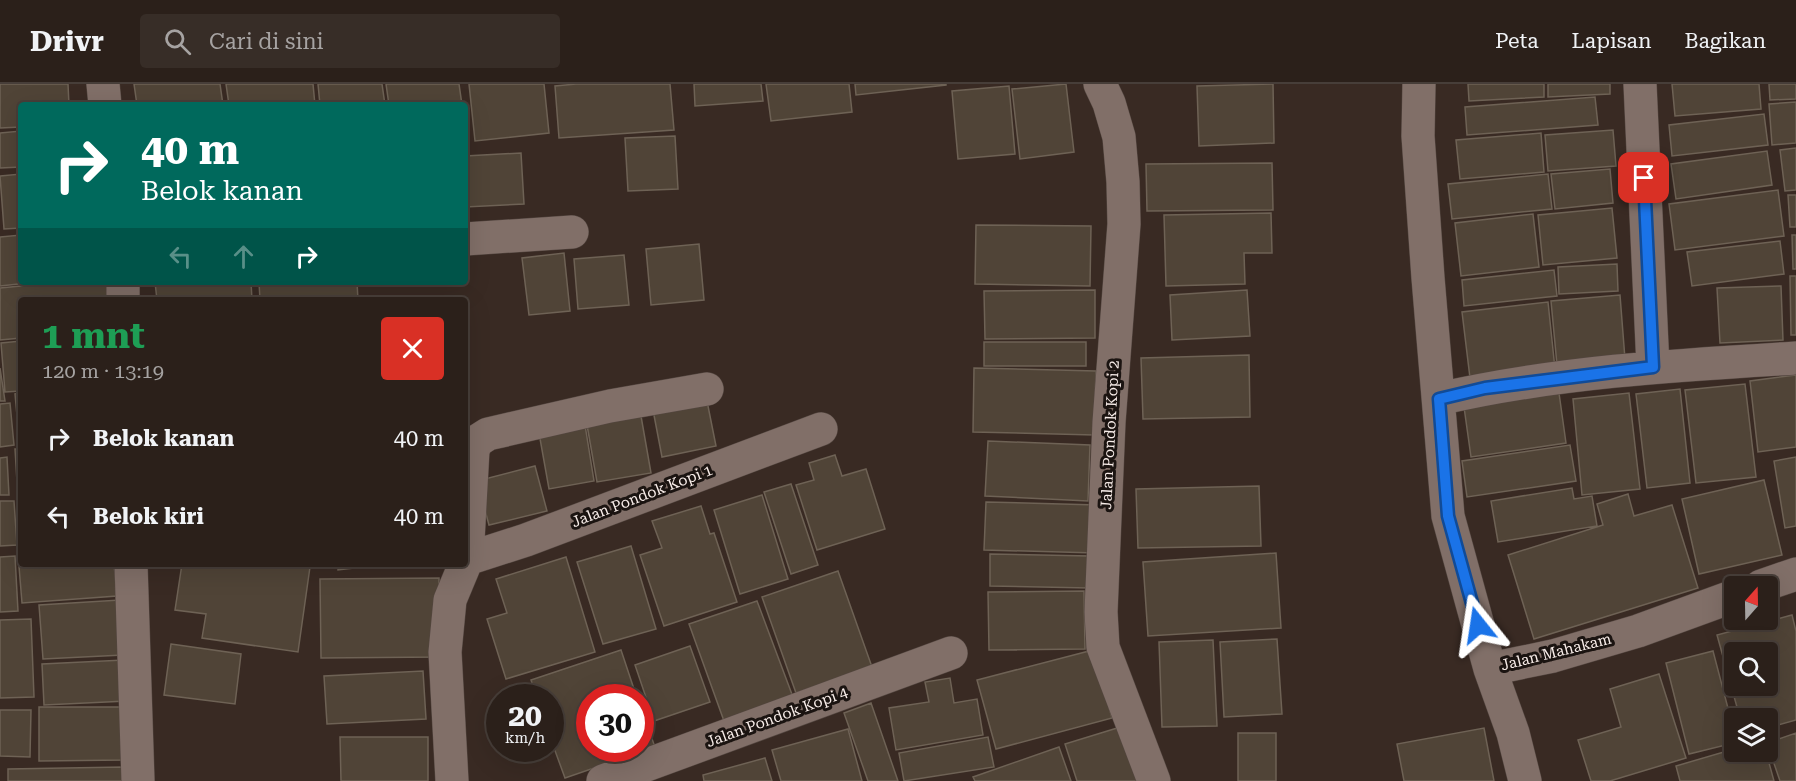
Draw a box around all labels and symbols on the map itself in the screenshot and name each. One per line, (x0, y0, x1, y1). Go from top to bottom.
pin (1618, 152, 1669, 203)
street label: Jalan Pondok Kopi 2 (1097, 360, 1123, 510)
street label: Jalan Pondok Kopi 1 (569, 461, 715, 531)
north arrow (1724, 576, 1778, 630)
position arrow (1446, 593, 1510, 657)
street label: Jalan Mahakam (1499, 629, 1613, 674)
street label: Jalan Pondok Kopi 4 (704, 683, 851, 751)
speed limit sign: 30 (576, 684, 654, 762)

